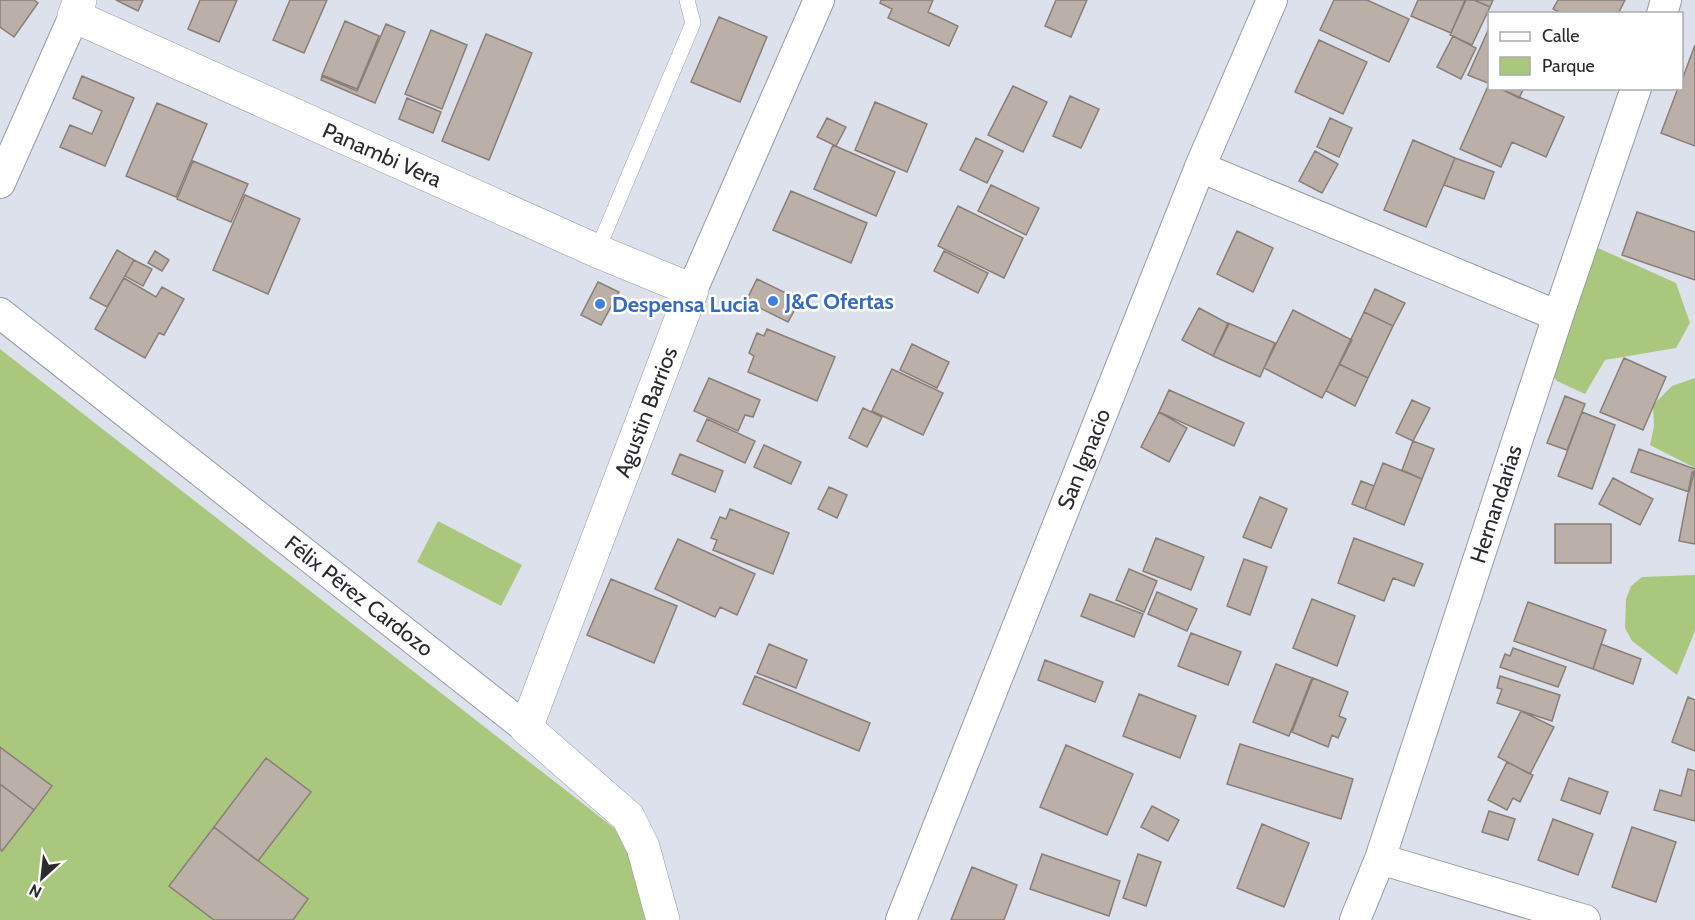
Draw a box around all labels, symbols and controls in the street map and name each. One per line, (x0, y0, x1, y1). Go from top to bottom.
legend (1488, 12, 1683, 90)
text: Calle (1542, 25, 1579, 47)
text: Parque (1542, 55, 1595, 77)
street label: Panambi Vera (318, 117, 446, 193)
place label: J&C Ofertas (784, 288, 894, 315)
place label: Despensa Lucia (612, 291, 759, 318)
marker: J&C Ofertas (766, 294, 780, 308)
marker: Despensa Lucia (593, 297, 607, 311)
street label: Agustin Barrios (609, 343, 683, 481)
street label: San Ignacio (1052, 405, 1116, 513)
street label: Hernandarias (1464, 442, 1528, 566)
street label: Félix Pérez Cardozo (279, 530, 439, 662)
north arrow (12, 848, 72, 908)
text: N (26, 880, 45, 902)

